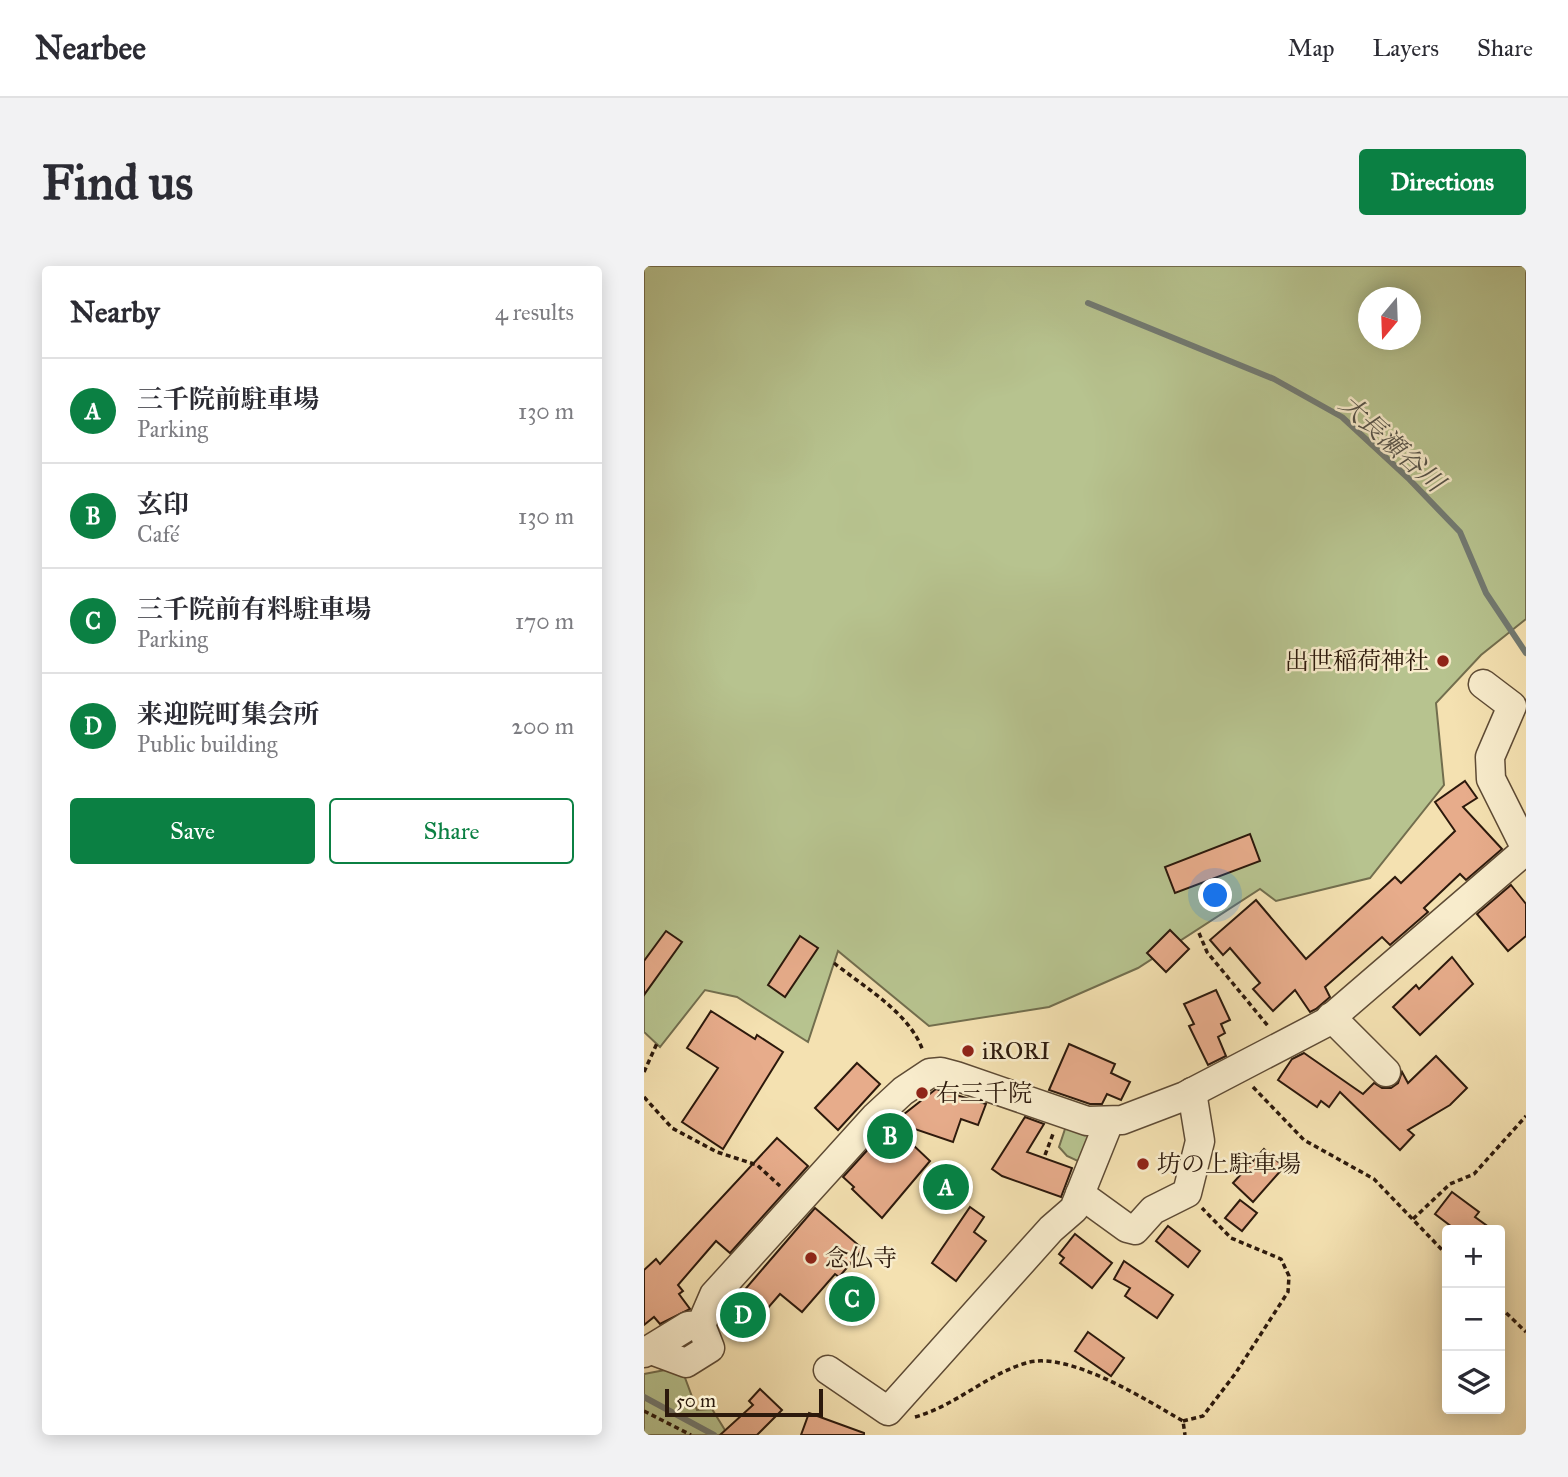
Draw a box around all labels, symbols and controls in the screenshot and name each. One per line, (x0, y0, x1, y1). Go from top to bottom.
text: Nearbee (35, 28, 146, 68)
text: Map (1288, 33, 1335, 63)
text: Layers (1373, 33, 1439, 63)
text: Share (1477, 33, 1533, 63)
button: Directions (1359, 149, 1526, 215)
text: Find us (42, 153, 193, 212)
north arrow (1358, 287, 1421, 350)
text: Nearby (70, 294, 160, 330)
text: 4 results (495, 298, 574, 326)
text: 三千院前駐車場 (137, 383, 319, 415)
water label: 大長瀬谷川 (1333, 388, 1453, 500)
text: A (85, 397, 101, 425)
text: 130 m (518, 397, 574, 425)
text: Parking (137, 415, 208, 443)
text: 玄印 (137, 488, 189, 520)
text: B (85, 502, 101, 530)
text: 130 m (518, 502, 574, 530)
text: Café (137, 520, 180, 548)
text: 三千院前有料駐車場 (137, 593, 371, 625)
text: C (85, 607, 101, 635)
text: 170 m (515, 607, 574, 635)
text: Parking (137, 625, 208, 653)
place label: 出世稲荷神社 (1285, 646, 1429, 676)
marker: 出世稲荷神社 (1435, 653, 1451, 669)
text: 来迎院町集会所 (137, 698, 319, 730)
text: D (84, 712, 102, 740)
text: 200 m (512, 712, 574, 740)
text: Public building (137, 730, 277, 758)
button: Save (70, 798, 315, 864)
button: Share (329, 798, 574, 864)
your location (1198, 878, 1232, 912)
place label: iRORI (982, 1036, 1050, 1066)
marker: iRORI (960, 1043, 976, 1059)
place label: 右三千院 (936, 1078, 1032, 1108)
marker: 右三千院 (914, 1085, 930, 1101)
pin: B (867, 1110, 913, 1162)
place label: 坊の上駐車場 (1157, 1149, 1301, 1179)
marker: 坊の上駐車場 (1135, 1156, 1151, 1172)
pin: A (923, 1161, 969, 1213)
map controls (1442, 1225, 1505, 1414)
button: + (1442, 1225, 1505, 1288)
place label: 念仏寺 (825, 1243, 897, 1273)
marker: 念仏寺 (803, 1250, 819, 1266)
pin: C (829, 1273, 875, 1325)
button: − (1442, 1288, 1505, 1351)
pin: D (720, 1289, 766, 1341)
button: layers (1442, 1351, 1505, 1414)
scale bar (665, 1386, 822, 1418)
text: 50 m (676, 1389, 716, 1412)

